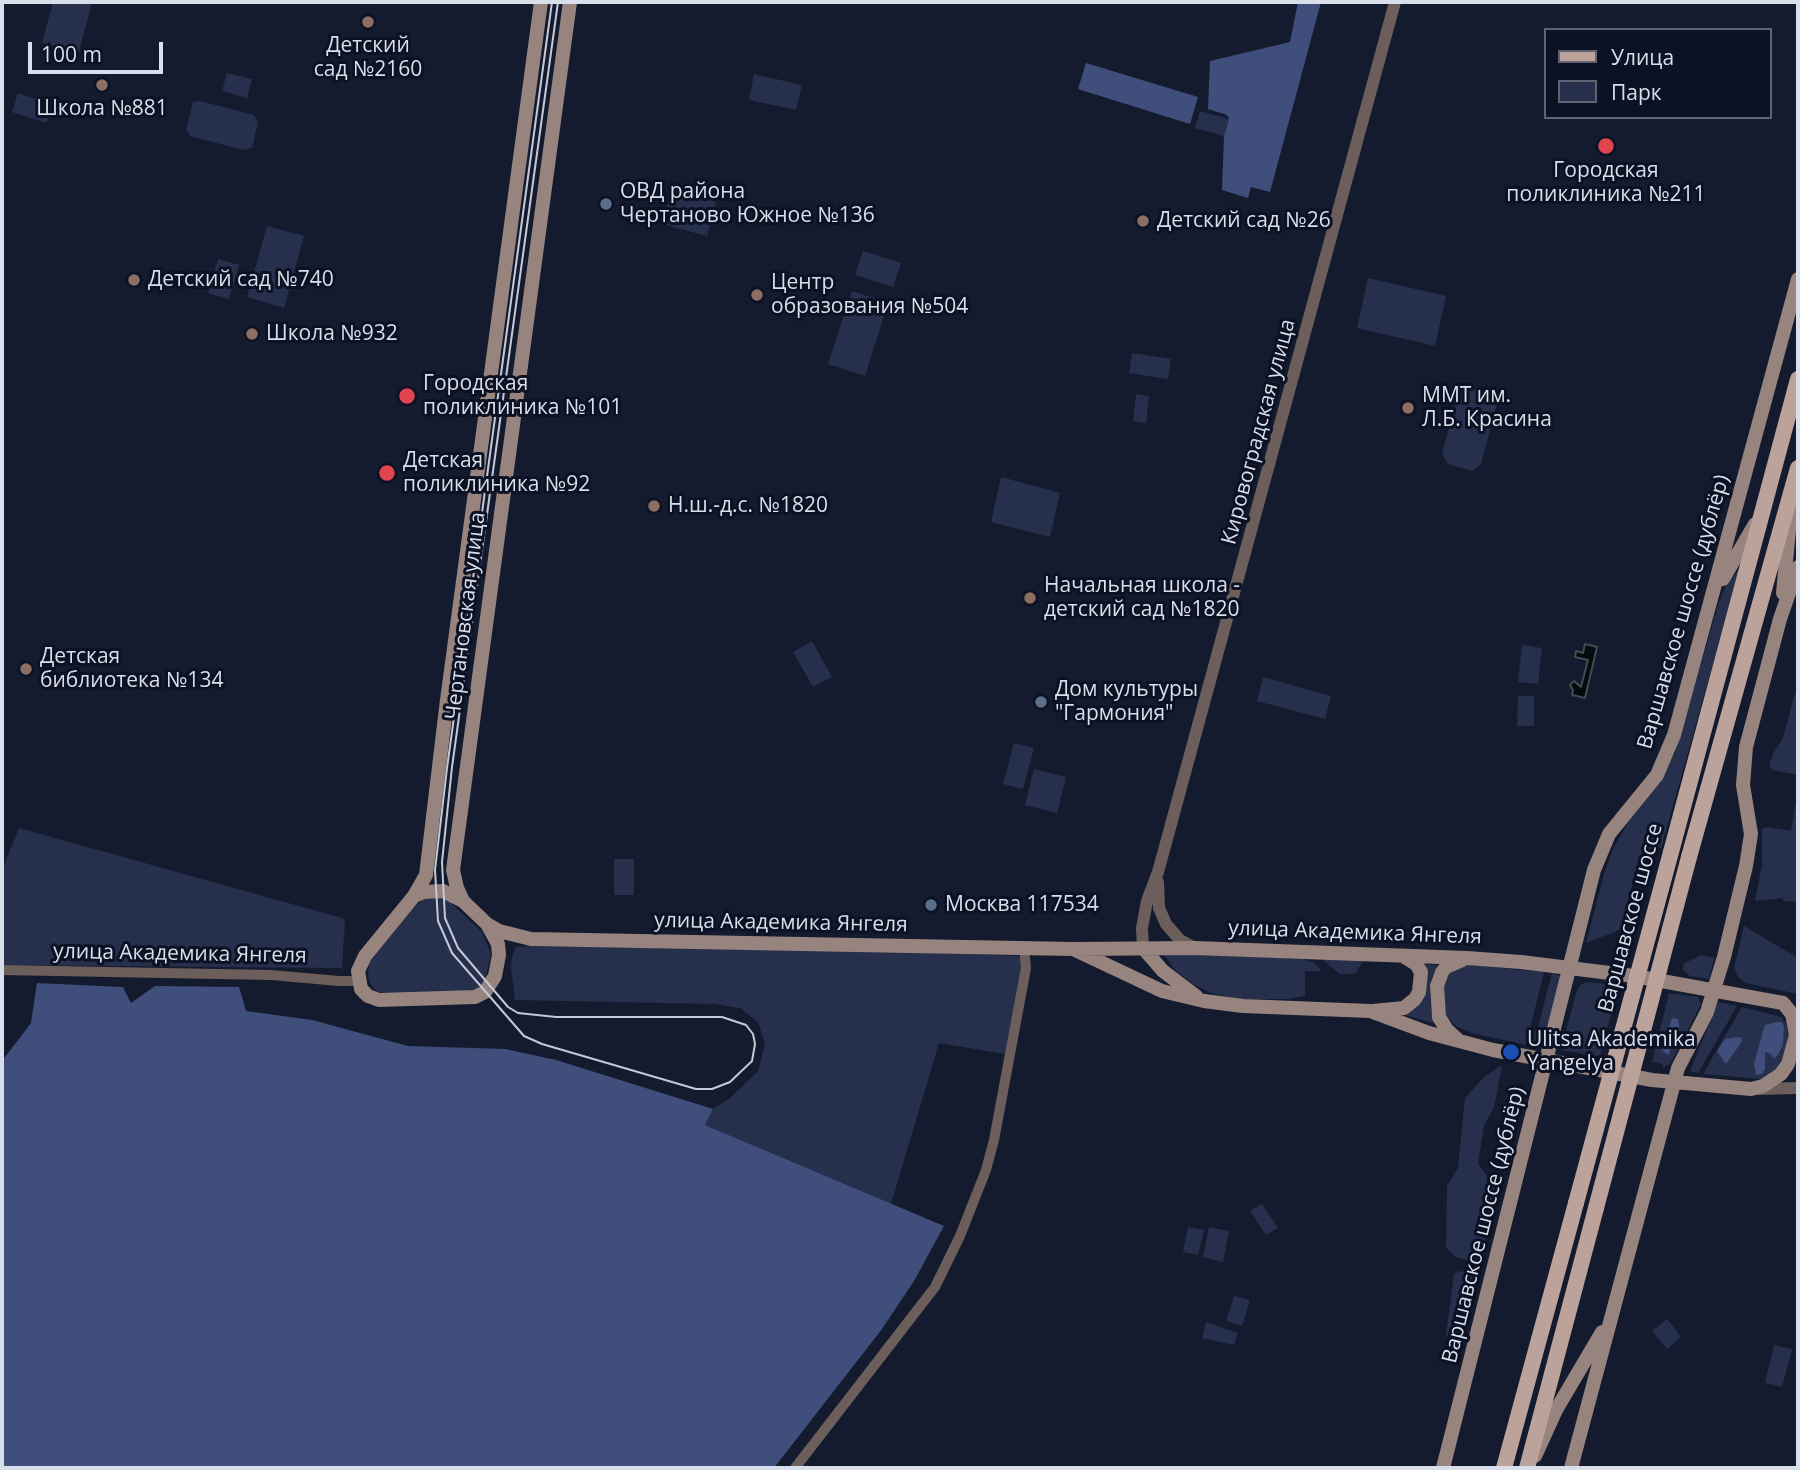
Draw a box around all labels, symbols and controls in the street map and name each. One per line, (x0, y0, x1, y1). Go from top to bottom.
marker: Детский сад №2160 (360, 14, 376, 30)
scale bar (32, 28, 166, 72)
legend (1545, 28, 1772, 119)
place label: Детский сад №2160 (314, 33, 422, 83)
text: 100 m (41, 40, 102, 68)
text: Улица (1611, 43, 1674, 71)
marker: Школа №881 (94, 77, 110, 93)
text: Парк (1611, 78, 1662, 106)
place label: Школа №881 (36, 96, 168, 122)
marker: Городская поликлиника №211 (1596, 136, 1616, 156)
place label: Городская поликлиника №211 (1506, 158, 1706, 208)
place label: ОВД района Чертаново Южное №136 (620, 179, 875, 229)
marker: ОВД района Чертаново Южное №136 (598, 196, 614, 212)
place label: Детский сад №26 (1157, 208, 1331, 234)
marker: Детский сад №26 (1135, 213, 1151, 229)
place label: Детский сад №740 (148, 267, 334, 293)
place label: Центр образования №504 (771, 270, 968, 320)
marker: Детский сад №740 (126, 272, 142, 288)
marker: Центр образования №504 (749, 287, 765, 303)
street label: Кировоградская улица (1217, 317, 1301, 547)
place label: Школа №932 (266, 321, 398, 347)
marker: Школа №932 (244, 326, 260, 342)
place label: Городская поликлиника №101 (423, 371, 622, 421)
place label: ММТ им. Л.Б. Красина (1422, 383, 1552, 433)
marker: Городская поликлиника №101 (397, 386, 417, 406)
marker: ММТ им. Л.Б. Красина (1400, 400, 1416, 416)
place label: Детская поликлиника №92 (403, 448, 590, 498)
marker: Детская поликлиника №92 (377, 463, 397, 483)
street label: Варшавское шоссе (дублёр) (1633, 472, 1735, 752)
place label: Н.ш.-д.с. №1820 (668, 493, 828, 519)
marker: Н.ш.-д.с. №1820 (646, 498, 662, 514)
street label: Чертановская улица (441, 511, 491, 721)
place label: Начальная школа - детский сад №1820 (1044, 573, 1240, 623)
marker: Начальная школа - детский сад №1820 (1022, 590, 1038, 606)
place label: Детская библиотека №134 (40, 644, 223, 694)
marker: Детская библиотека №134 (18, 661, 34, 677)
place label: Дом культуры "Гармония" (1055, 677, 1198, 727)
marker: Дом культуры "Гармония" (1033, 694, 1049, 710)
street label: Варшавское шоссе (1594, 821, 1668, 1015)
place label: Москва 117534 (945, 892, 1099, 918)
marker: Москва 117534 (923, 897, 939, 913)
street label: улица Академика Янгеля (654, 908, 908, 938)
street label: улица Академика Янгеля (1228, 916, 1482, 950)
street label: улица Академика Янгеля (53, 939, 307, 969)
place label: Ulitsa Akademika Yangelya (1527, 1027, 1696, 1077)
marker: Ulitsa Akademika Yangelya (1501, 1042, 1521, 1062)
street label: Варшавское шоссе (дублёр) (1437, 1084, 1531, 1366)

